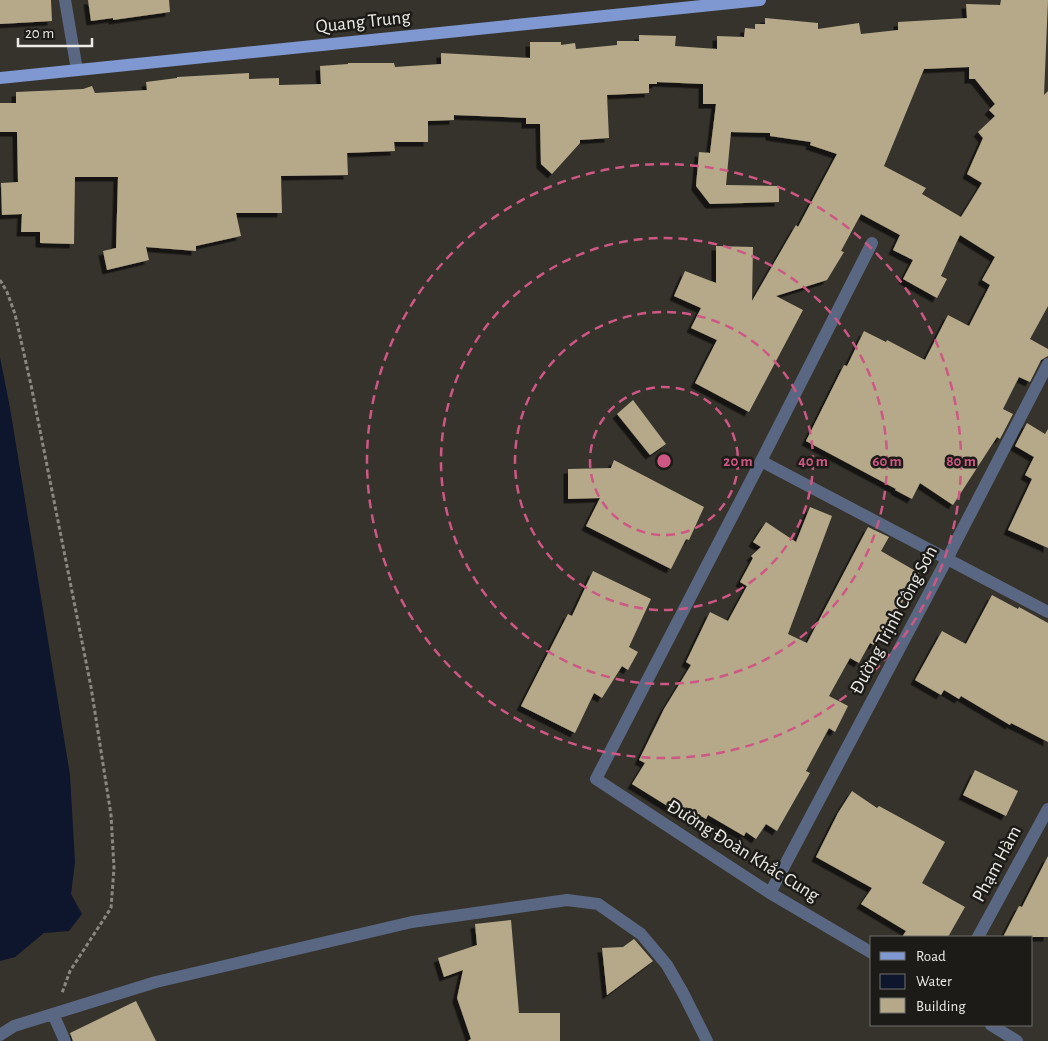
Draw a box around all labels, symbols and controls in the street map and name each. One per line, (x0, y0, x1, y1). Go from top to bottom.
street label: Quang Trung (315, 7, 412, 36)
scale bar (18, 15, 91, 47)
text: 20 m (25, 26, 54, 41)
centre of rings (655, 452, 673, 470)
text: 20 m (723, 454, 753, 469)
text: 40 m (798, 454, 828, 469)
text: 60 m (872, 454, 902, 469)
text: 80 m (946, 454, 976, 469)
street label: Đường Trịnh Công Sơn (847, 543, 941, 697)
street label: Đường Đoàn Khắc Cung (663, 796, 823, 906)
street label: Phạm Hàm (969, 823, 1025, 905)
legend (870, 936, 1033, 1026)
text: Road (916, 949, 946, 964)
text: Water (916, 974, 952, 989)
text: Building (916, 999, 966, 1014)

